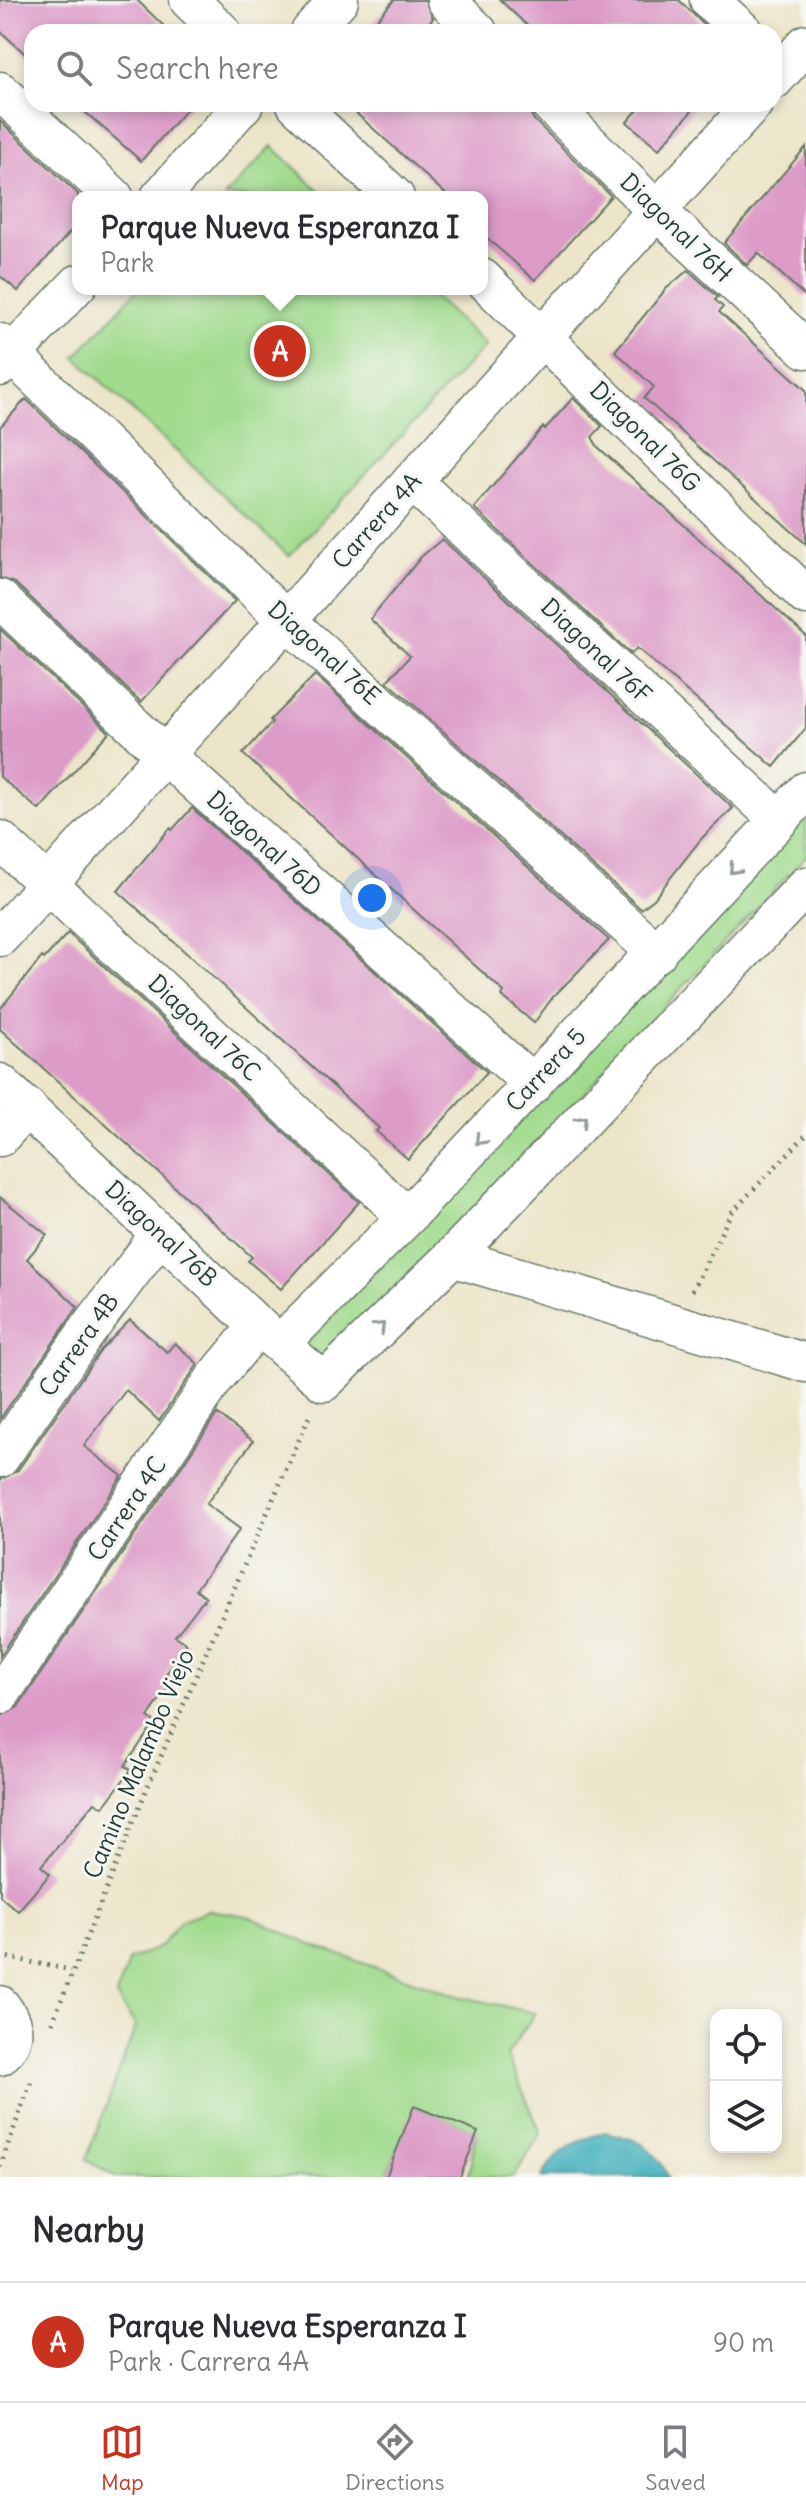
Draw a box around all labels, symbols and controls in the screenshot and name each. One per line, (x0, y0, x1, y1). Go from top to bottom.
search box (24, 24, 782, 112)
icon: search (52, 46, 96, 90)
text: Search here (116, 49, 279, 87)
street label: Diagonal 76H (614, 166, 739, 288)
popup (72, 191, 488, 295)
text: Parque Nueva Esperanza I (101, 208, 459, 246)
text: Park (101, 246, 154, 279)
pin: A (254, 321, 306, 381)
street label: Diagonal 76G (584, 375, 707, 498)
street label: Carrera 4A (325, 466, 427, 575)
street label: Diagonal 76F (535, 591, 658, 709)
street label: Diagonal 76E (262, 594, 387, 711)
street label: Diagonal 76D (201, 784, 328, 903)
one-way arrow (729, 860, 744, 874)
your location (352, 878, 392, 918)
street label: Diagonal 76C (142, 968, 267, 1087)
street label: Carrera 5 (499, 1021, 592, 1118)
one-way arrow (572, 1116, 586, 1131)
one-way arrow (474, 1131, 489, 1145)
street label: Diagonal 76B (99, 1174, 224, 1293)
street label: Carrera 4B (32, 1287, 125, 1402)
one-way arrow (371, 1322, 385, 1337)
street label: Carrera 4C (80, 1450, 172, 1566)
street label: Camino Malambo Viejo (76, 1644, 200, 1883)
map controls (710, 2009, 782, 2153)
button: locate (710, 2009, 782, 2081)
button: layers (710, 2081, 782, 2153)
text: Nearby (32, 2208, 145, 2251)
text: Parque Nueva Esperanza I (108, 2307, 467, 2345)
text: A (50, 2326, 66, 2359)
text: 90 m (713, 2326, 774, 2359)
text: Park · Carrera 4A (108, 2345, 309, 2378)
tab: Map (100, 2420, 144, 2496)
tab: Directions (345, 2420, 445, 2496)
tab: Saved (645, 2420, 706, 2496)

